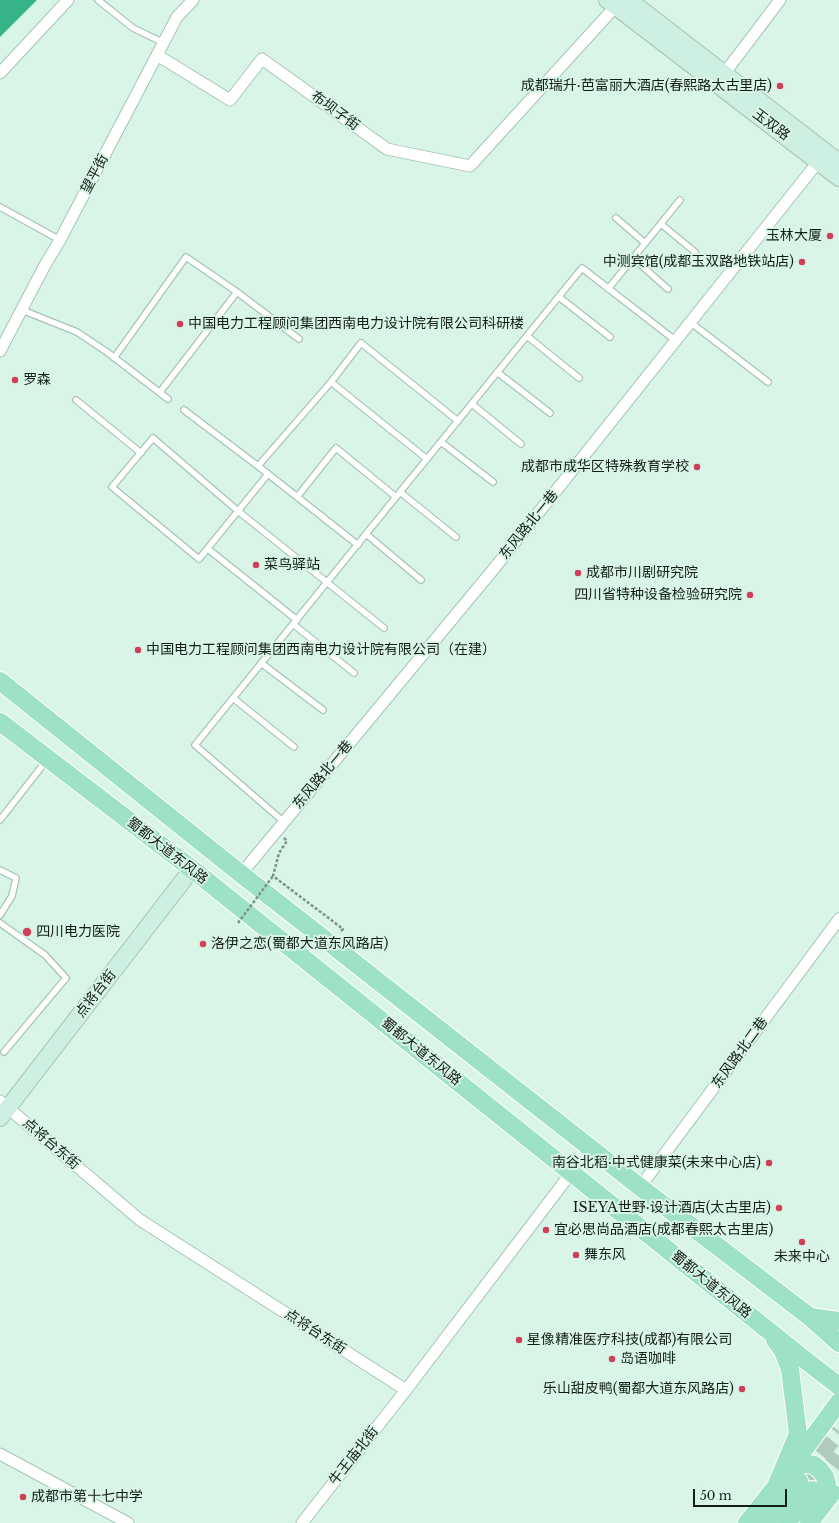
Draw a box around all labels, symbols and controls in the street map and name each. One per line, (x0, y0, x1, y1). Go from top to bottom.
place label: 成都瑞升·芭富丽大酒店(春熙路太古里店) (521, 78, 772, 94)
marker: 成都瑞升·芭富丽大酒店(春熙路太古里店) (775, 81, 785, 91)
street label: 布坝子街 (307, 88, 363, 134)
street label: 玉双路 (749, 106, 793, 144)
street label: 望平街 (78, 152, 112, 196)
place label: 玉林大厦 (766, 228, 822, 244)
marker: 玉林大厦 (825, 231, 835, 241)
place label: 中测宾馆(成都玉双路地铁站店) (603, 254, 794, 270)
marker: 中测宾馆(成都玉双路地铁站店) (797, 257, 807, 267)
place label: 中国电力工程顾问集团西南电力设计院有限公司科研楼 (188, 316, 524, 332)
marker: 中国电力工程顾问集团西南电力设计院有限公司科研楼 (175, 319, 185, 329)
place label: 罗森 (23, 372, 51, 388)
marker: 罗森 (10, 375, 20, 385)
place label: 成都市成华区特殊教育学校 (521, 459, 689, 475)
marker: 成都市成华区特殊教育学校 (692, 462, 702, 472)
street label: 东风路北一巷 (496, 487, 562, 563)
place label: 菜鸟驿站 (264, 557, 320, 573)
marker: 菜鸟驿站 (251, 560, 261, 570)
place label: 成都市川剧研究院 (586, 565, 698, 581)
marker: 成都市川剧研究院 (573, 568, 583, 578)
place label: 四川省特种设备检验研究院 (574, 587, 742, 603)
marker: 四川省特种设备检验研究院 (745, 590, 755, 600)
place label: 中国电力工程顾问集团西南电力设计院有限公司（在建） (146, 642, 496, 658)
marker: 中国电力工程顾问集团西南电力设计院有限公司（在建） (133, 645, 143, 655)
street label: 东风路北一巷 (290, 737, 356, 813)
street label: 蜀都大道东风路 (123, 814, 211, 888)
place label: 四川电力医院 (36, 924, 120, 940)
marker: 四川电力医院 (21, 926, 33, 938)
place label: 洛伊之恋(蜀都大道东风路店) (211, 936, 388, 952)
marker: 洛伊之恋(蜀都大道东风路店) (198, 939, 208, 949)
street label: 点将台街 (72, 967, 120, 1021)
street label: 东风路北二巷 (709, 1014, 771, 1092)
street label: 蜀都大道东风路 (378, 1015, 464, 1089)
street label: 点将台东街 (19, 1115, 83, 1173)
place label: 南谷北稻·中式健康菜(未来中心店) (552, 1155, 761, 1171)
marker: 南谷北稻·中式健康菜(未来中心店) (764, 1158, 774, 1168)
place label: ISEYA世野·设计酒店(太古里店) (573, 1200, 771, 1216)
marker: ISEYA世野·设计酒店(太古里店) (774, 1203, 784, 1213)
place label: 宜必思尚品酒店(成都春熙太古里店) (554, 1222, 773, 1238)
marker: 宜必思尚品酒店(成都春熙太古里店) (541, 1225, 551, 1235)
marker: 未来中心 (797, 1237, 807, 1247)
place label: 舞东风 (584, 1247, 626, 1263)
street label: 蜀都大道东风路 (668, 1248, 754, 1322)
place label: 未来中心 (774, 1249, 830, 1265)
marker: 舞东风 (571, 1250, 581, 1260)
street label: 点将台东街 (281, 1306, 349, 1358)
place label: 星像精准医疗科技(成都)有限公司 (527, 1332, 732, 1348)
marker: 星像精准医疗科技(成都)有限公司 (514, 1335, 524, 1345)
place label: 岛语咖啡 (620, 1351, 676, 1367)
marker: 岛语咖啡 (607, 1354, 617, 1364)
place label: 乐山甜皮鸭(蜀都大道东风路店) (543, 1381, 734, 1397)
marker: 乐山甜皮鸭(蜀都大道东风路店) (737, 1384, 747, 1394)
street label: 牛王庙北街 (326, 1423, 382, 1489)
scale bar (695, 1481, 789, 1507)
text: 50 m (700, 1488, 732, 1503)
place label: 成都市第十七中学 (31, 1489, 143, 1505)
marker: 成都市第十七中学 (18, 1492, 28, 1502)

